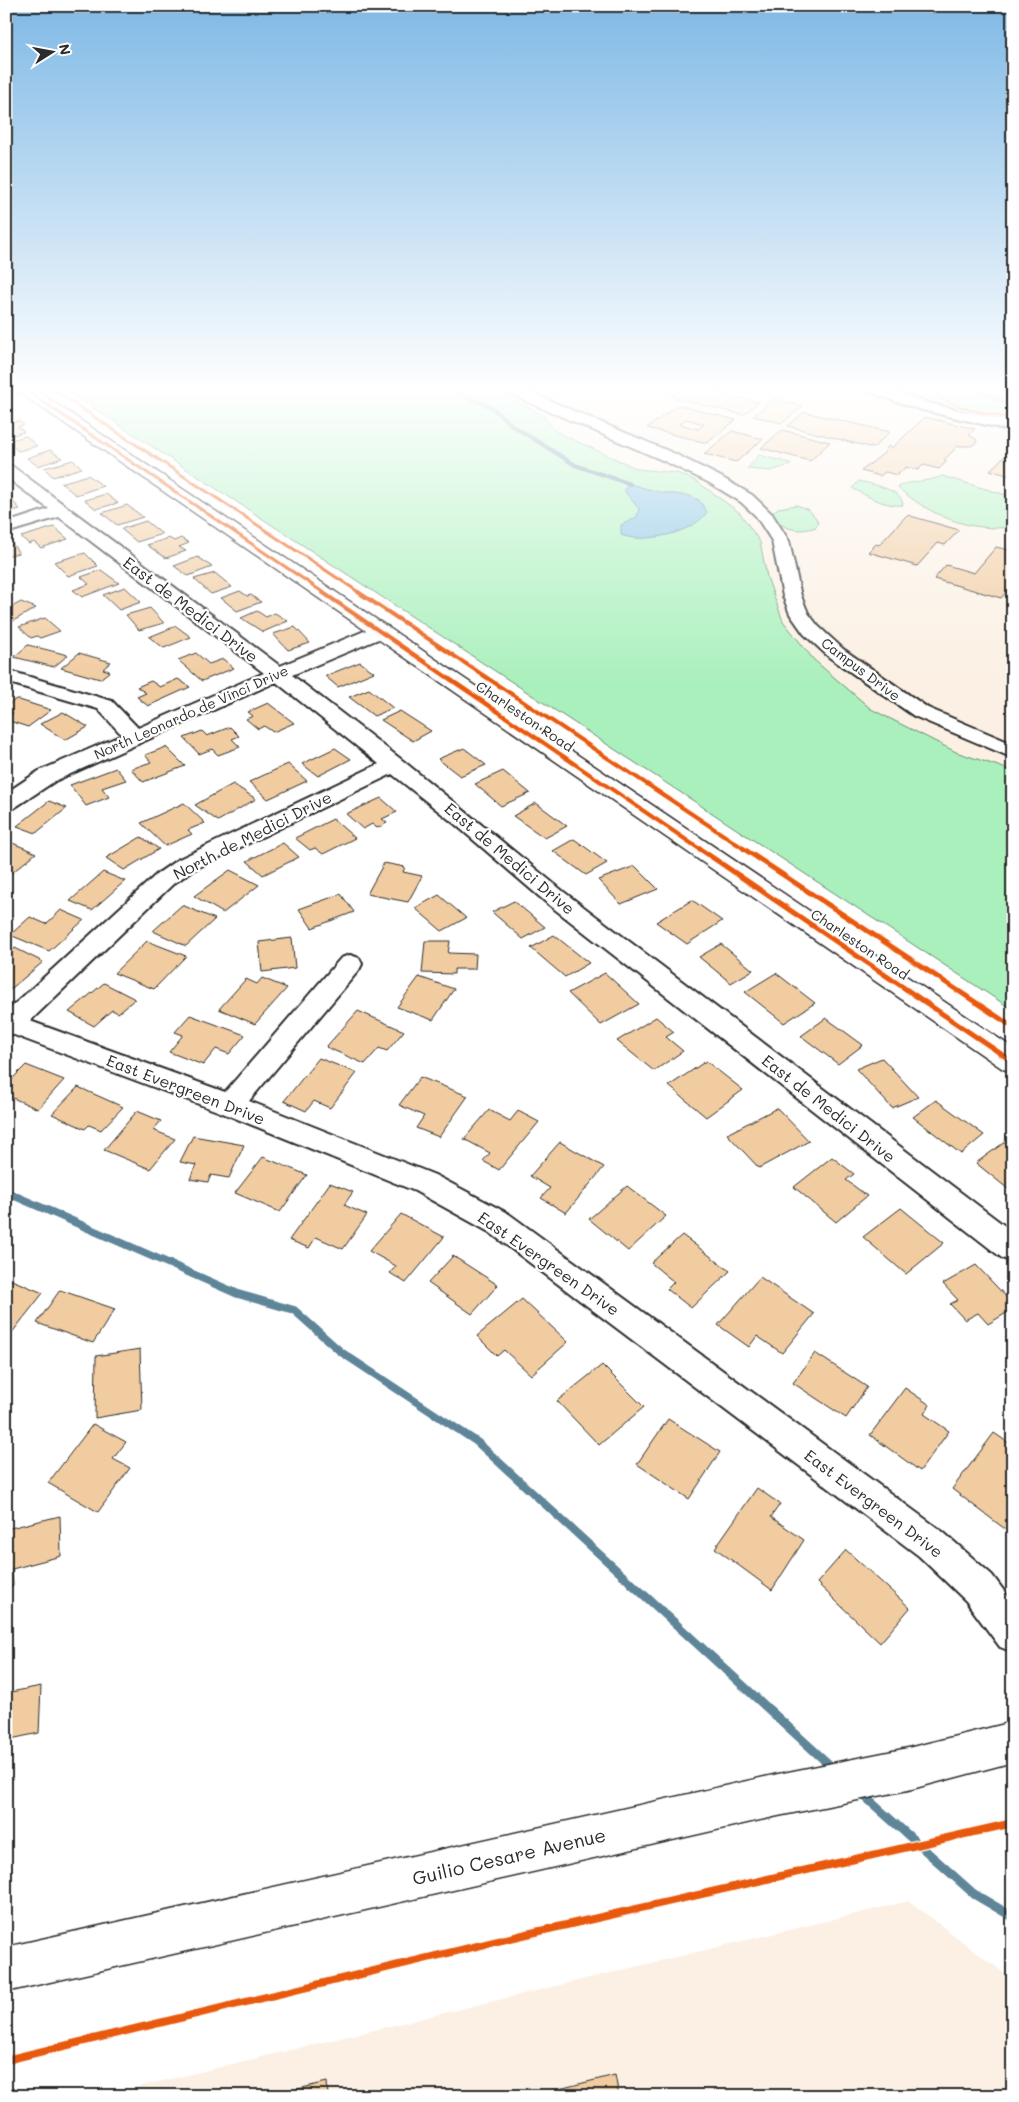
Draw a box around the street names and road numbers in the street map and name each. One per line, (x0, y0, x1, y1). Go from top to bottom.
street label: East de Medici Drive (119, 551, 263, 667)
street label: Campus Drive (818, 633, 904, 705)
street label: North Leonardo de Vinci Drive (91, 660, 291, 764)
street label: Charleston Road (472, 676, 578, 756)
street label: North de Medici Drive (169, 786, 335, 884)
street label: East de Medici Drive (441, 797, 579, 919)
street label: Charleston Road (807, 904, 913, 984)
street label: East Evergreen Drive (104, 1049, 268, 1129)
street label: East de Medici Drive (758, 1049, 900, 1167)
street label: East Evergreen Drive (474, 1206, 624, 1320)
street label: East Evergreen Drive (801, 1444, 947, 1562)
street label: Guilio Cesare Avenue (410, 1822, 608, 1890)

